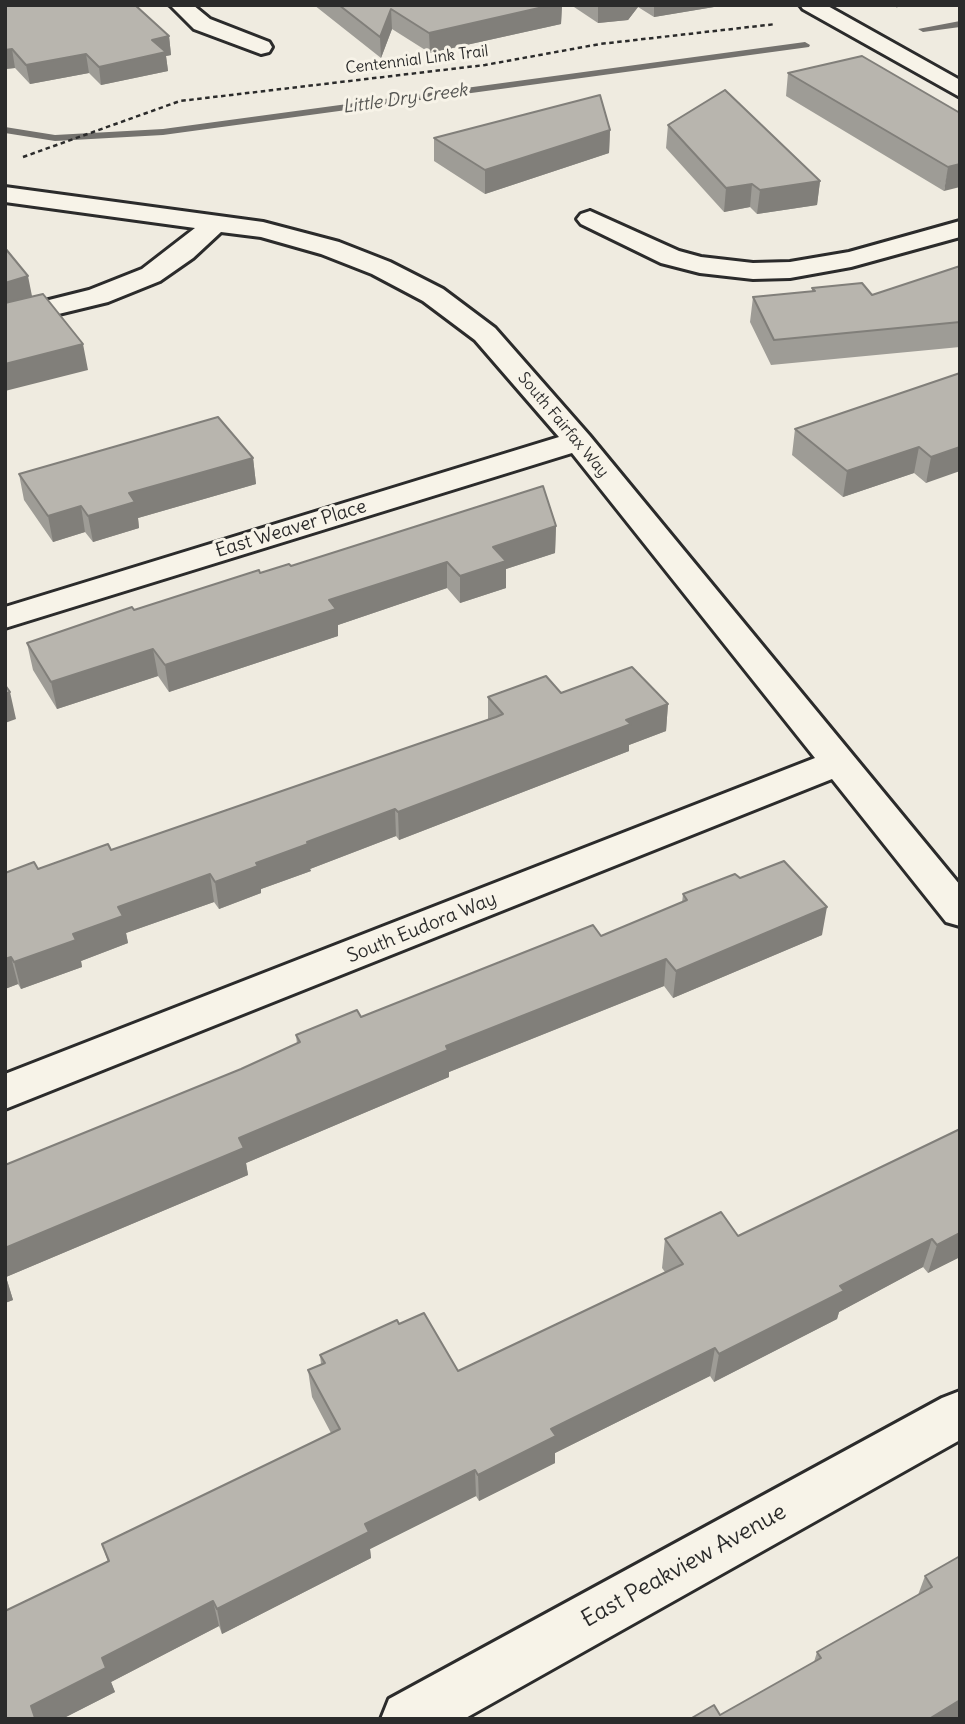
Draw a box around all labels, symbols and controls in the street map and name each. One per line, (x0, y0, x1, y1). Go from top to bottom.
street label: Centennial Link Trail (344, 42, 490, 78)
water label: Little Dry Creek (341, 80, 469, 118)
street label: South Fairfax Way (513, 369, 613, 481)
street label: East Weaver Place (213, 495, 369, 563)
street label: South Eudora Way (344, 888, 500, 968)
street label: East Peakview Avenue (577, 1498, 791, 1634)

